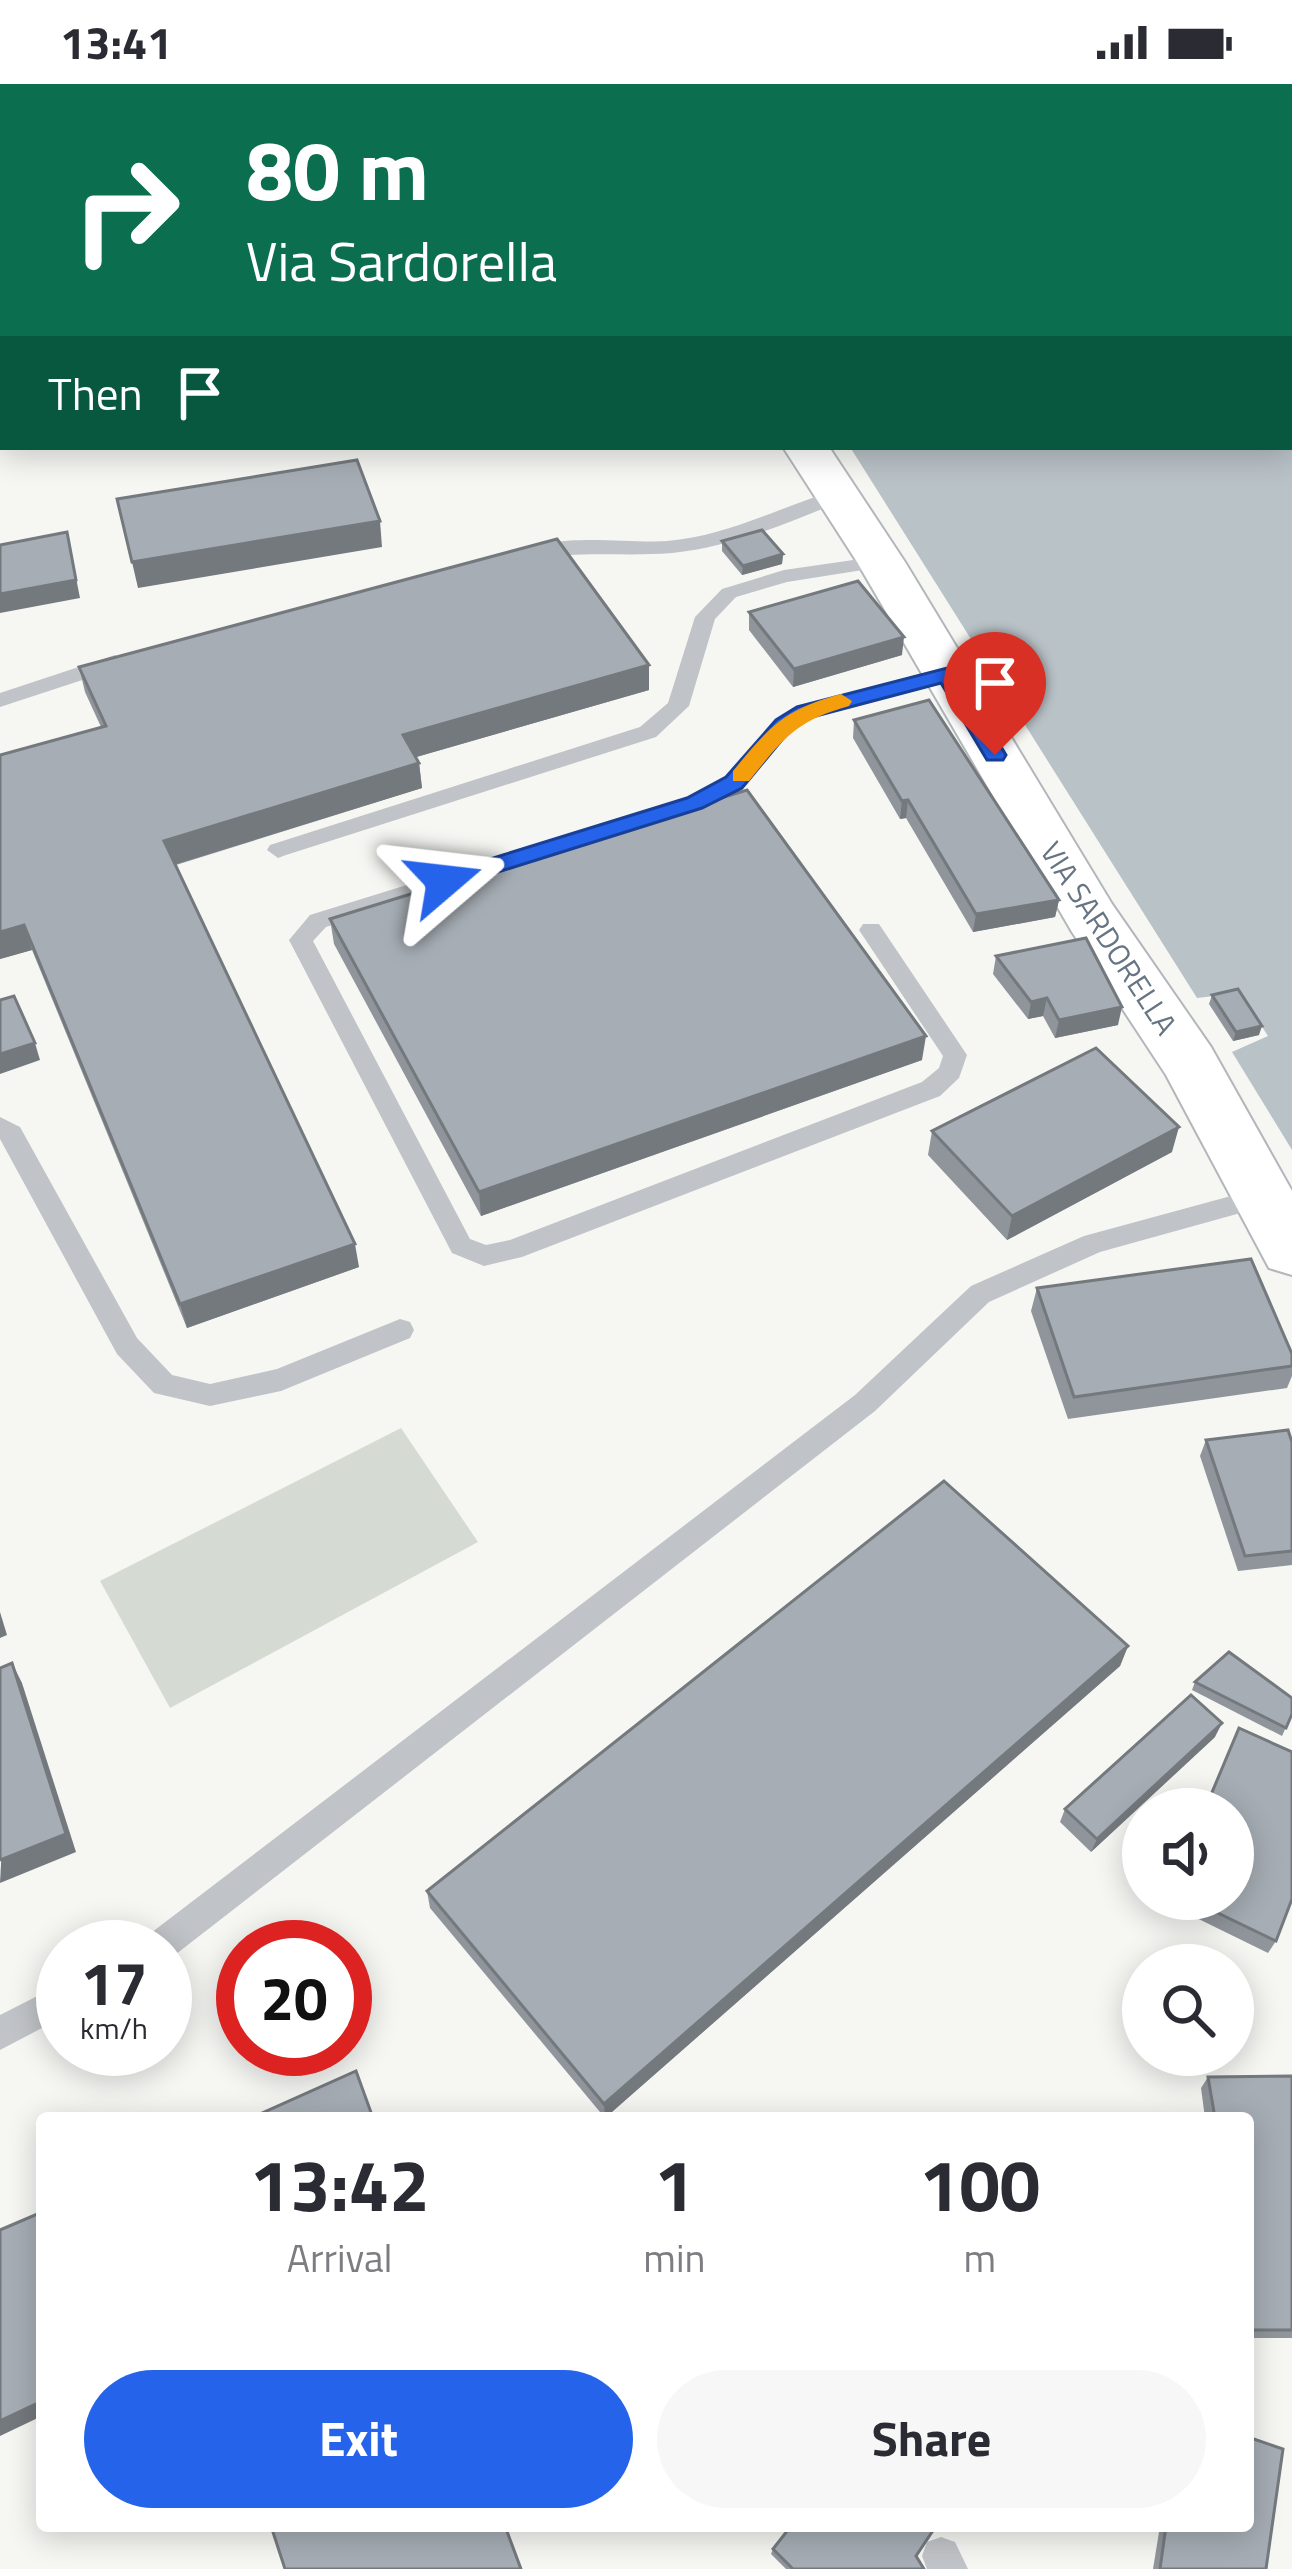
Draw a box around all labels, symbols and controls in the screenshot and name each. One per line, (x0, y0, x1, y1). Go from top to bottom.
text: 13:41 (60, 8, 172, 76)
text: 80 m (246, 105, 429, 233)
icon: right (48, 132, 204, 288)
text: Via Sardorella (246, 220, 557, 302)
text: Then (48, 359, 143, 427)
icon: arrive (167, 360, 233, 426)
pin (944, 632, 1046, 755)
icon: arrive (962, 650, 1028, 716)
position arrow (381, 818, 507, 944)
street label: VIA SARDORELLA (1029, 832, 1189, 1044)
map controls (1122, 1788, 1254, 2076)
button: sound (1122, 1788, 1254, 1920)
speed limit sign: 20 (216, 1920, 372, 2076)
text: 17 (80, 1937, 148, 2028)
button: search (1122, 1944, 1254, 2076)
text: km/h (80, 2005, 148, 2051)
text: 13:42 (250, 2129, 430, 2239)
text: 1 (654, 2129, 695, 2239)
text: 100 (919, 2129, 1040, 2239)
text: Arrival (287, 2228, 393, 2287)
text: min (643, 2228, 705, 2287)
text: m (963, 2228, 996, 2287)
button: Exit (84, 2370, 633, 2508)
button: Share (657, 2370, 1206, 2508)

